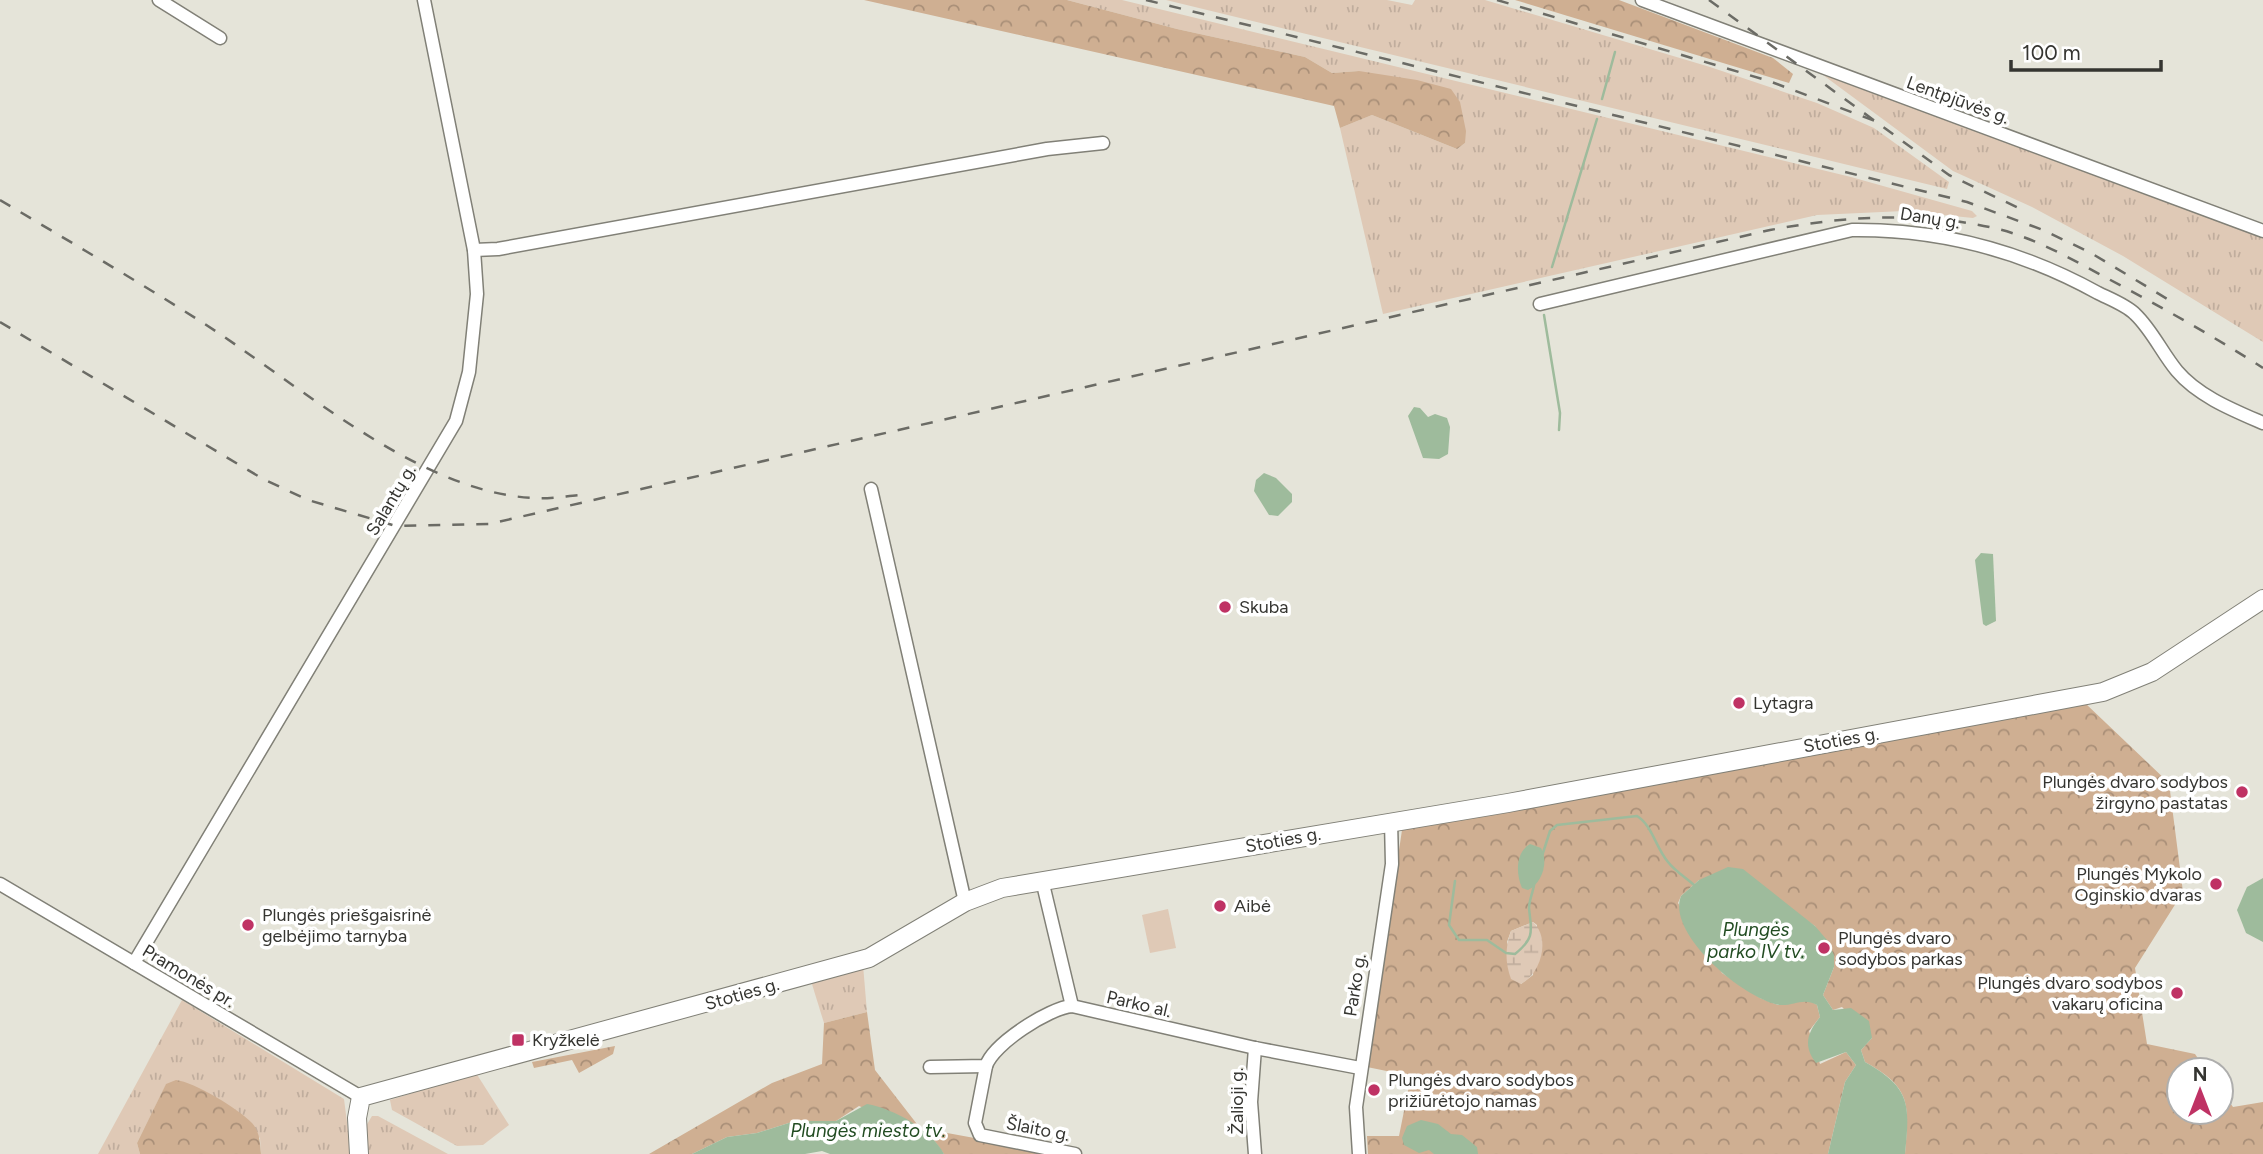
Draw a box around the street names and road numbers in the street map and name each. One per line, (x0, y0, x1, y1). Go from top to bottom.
street label: Lentpjūvės g. (1904, 71, 2012, 129)
street label: Danų g. (1898, 202, 1962, 234)
street label: Salantų g. (361, 460, 421, 540)
street label: Stoties g. (1802, 723, 1880, 757)
street label: Stoties g. (1244, 823, 1322, 857)
street label: Pramonės pr. (139, 940, 239, 1012)
street label: Parko g. (1339, 952, 1371, 1018)
street label: Stoties g. (702, 973, 782, 1015)
street label: Parko al. (1104, 986, 1174, 1022)
street label: Žalioji g. (1226, 1067, 1248, 1135)
street label: Šlaito g. (1004, 1112, 1072, 1146)

